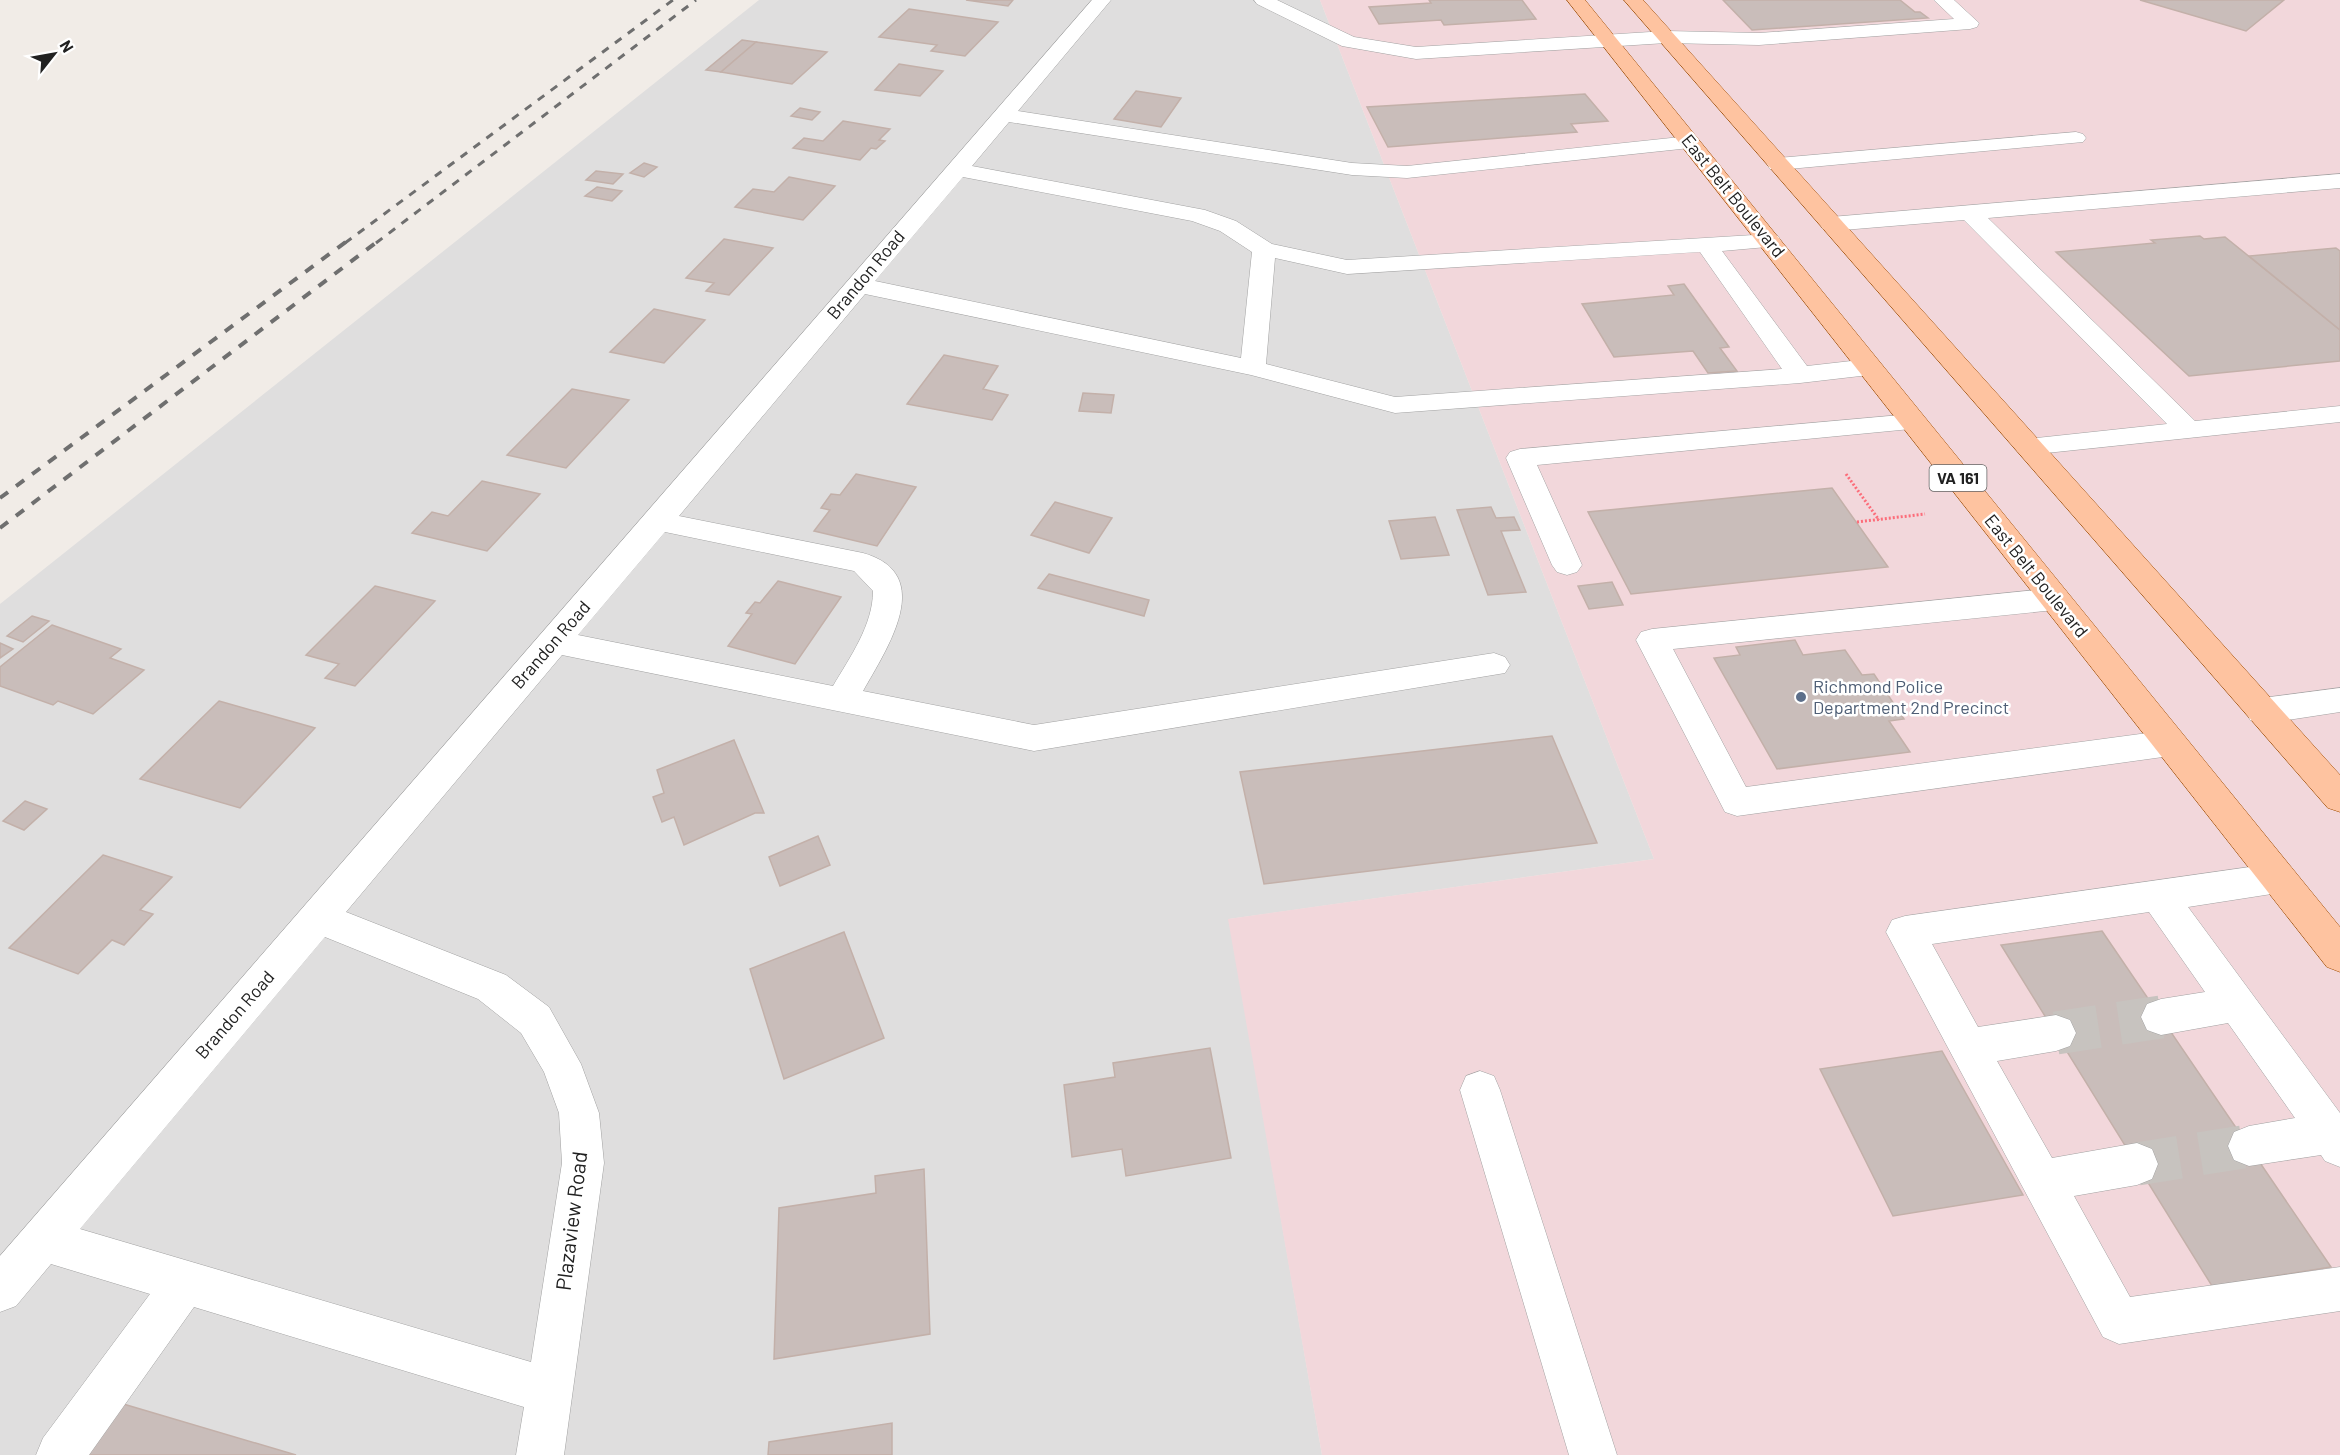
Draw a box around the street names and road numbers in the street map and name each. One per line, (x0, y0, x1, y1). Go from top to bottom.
street label: East Belt Boulevard (1677, 129, 1790, 261)
street label: Brandon Road (822, 225, 909, 323)
road number: VA 161 (1930, 465, 1986, 491)
street label: East Belt Boulevard (1980, 509, 2093, 641)
street label: Brandon Road (506, 596, 594, 693)
street label: Brandon Road (190, 966, 278, 1063)
street label: Plazaview Road (550, 1150, 591, 1292)

